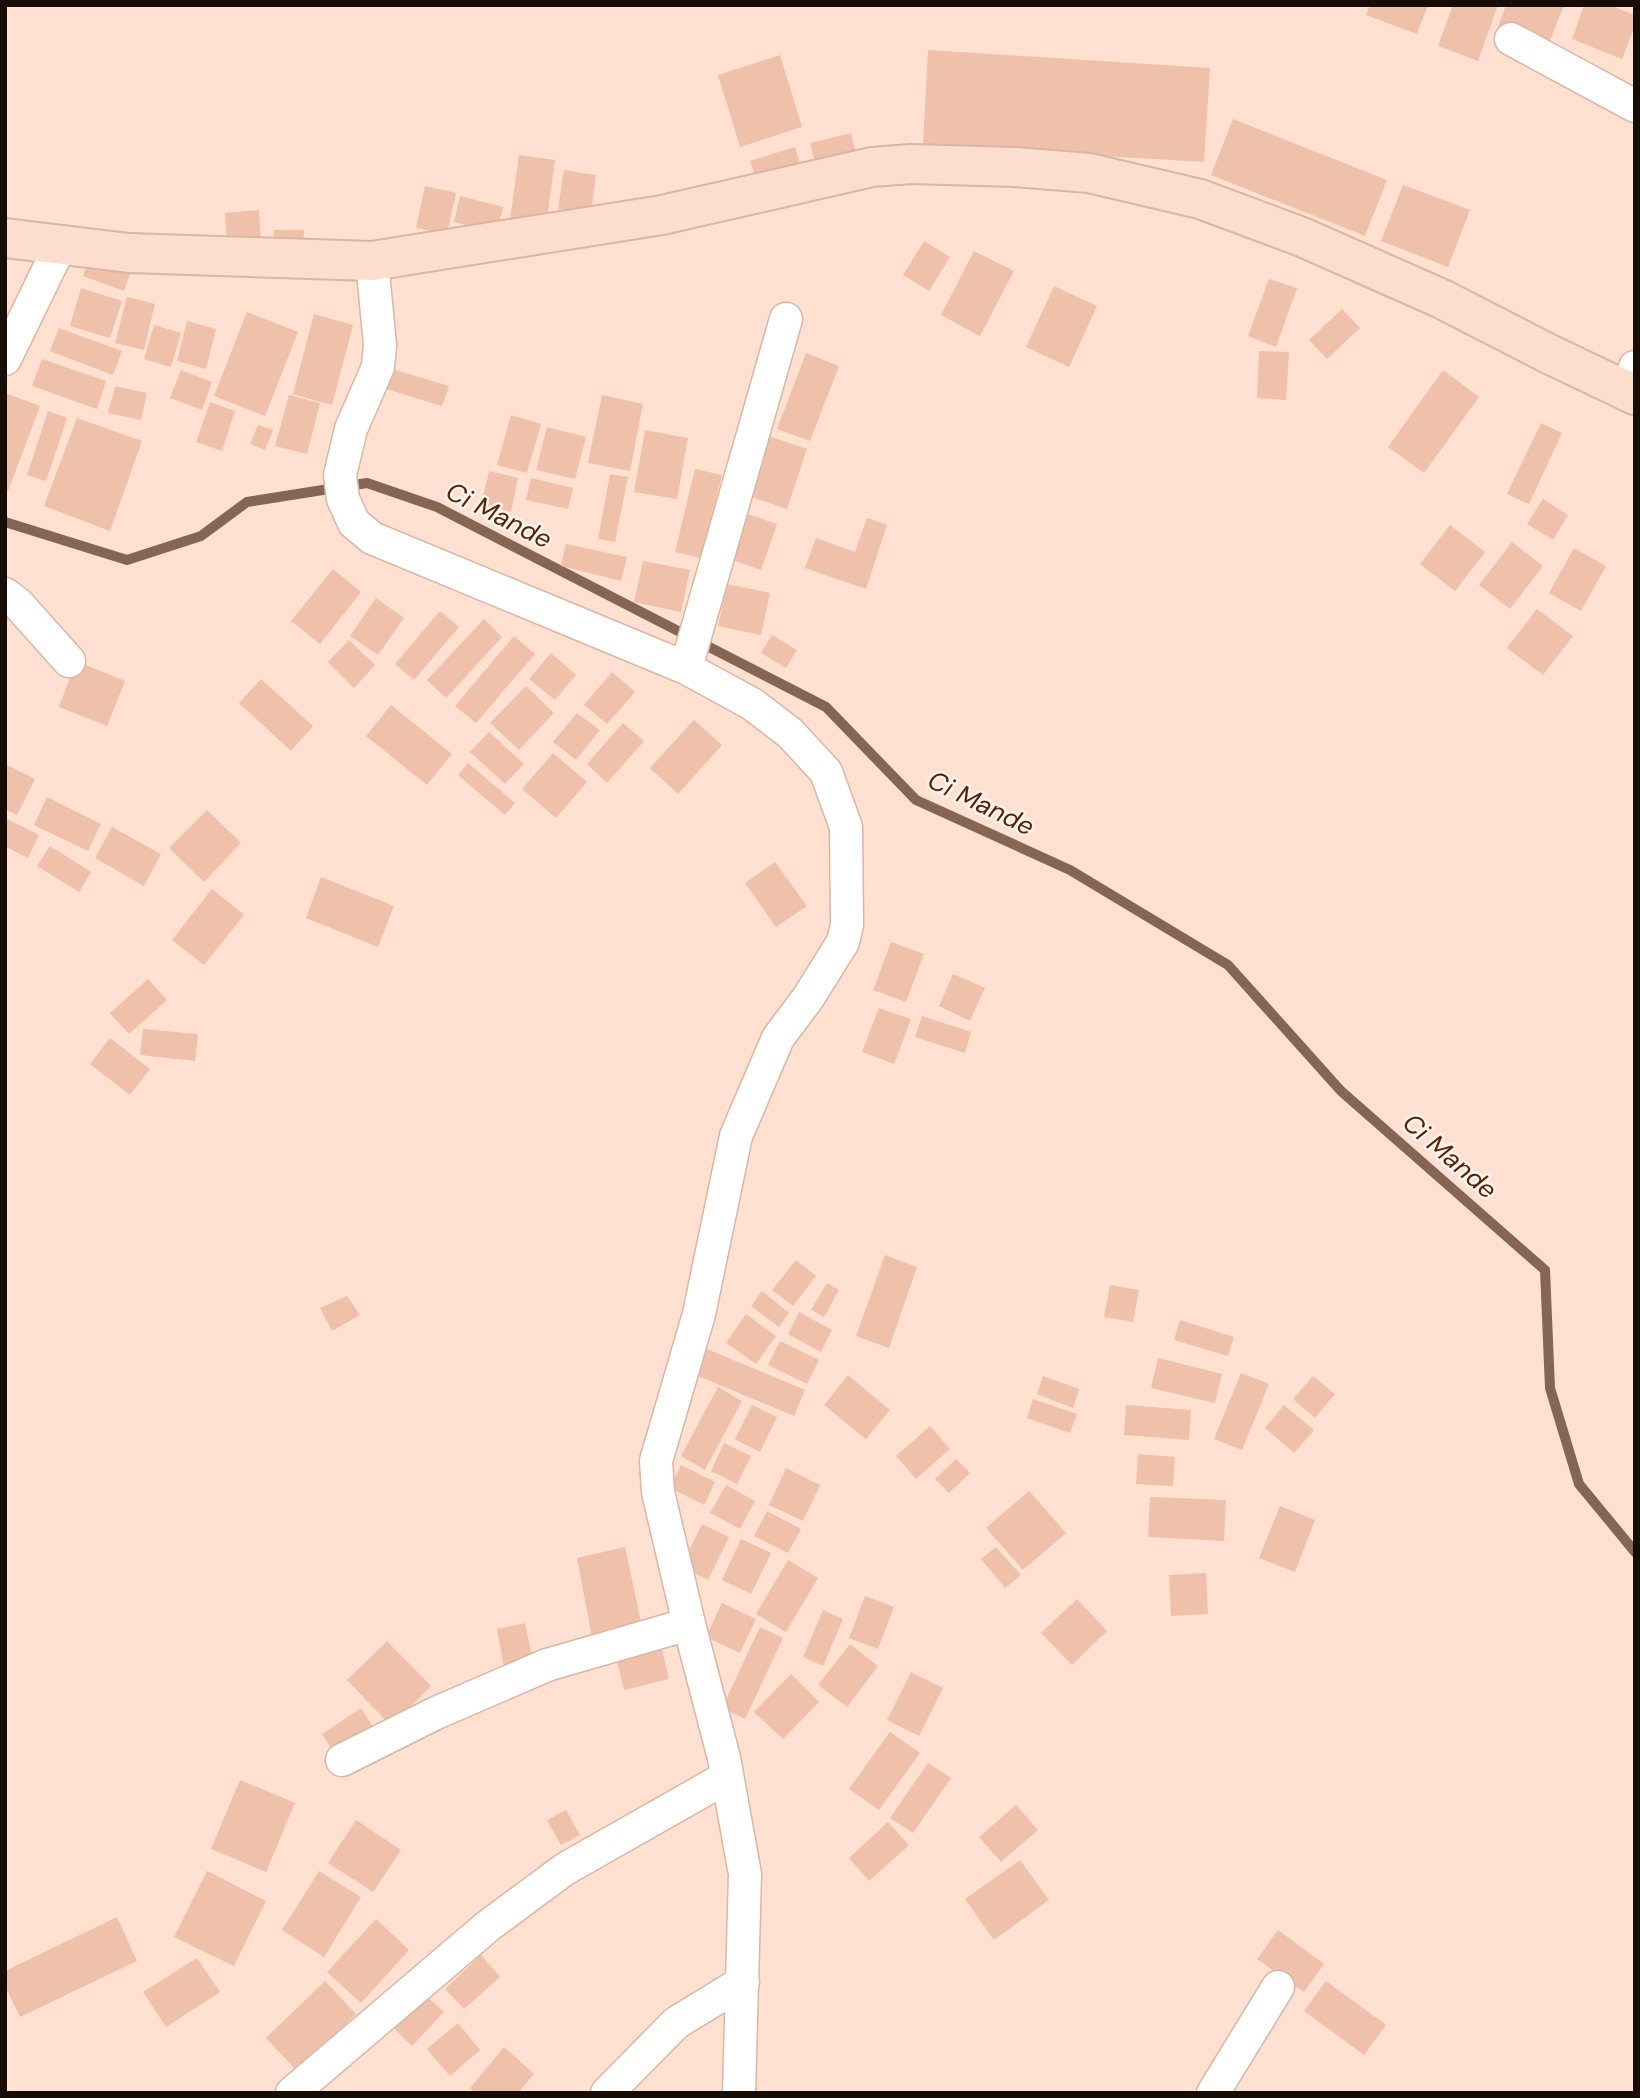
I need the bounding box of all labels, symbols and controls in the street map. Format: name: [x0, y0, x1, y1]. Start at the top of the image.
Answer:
water label: Ci Mande: [440, 474, 558, 556]
water label: Ci Mande: [922, 763, 1040, 843]
water label: Ci Mande: [1396, 1106, 1504, 1206]

